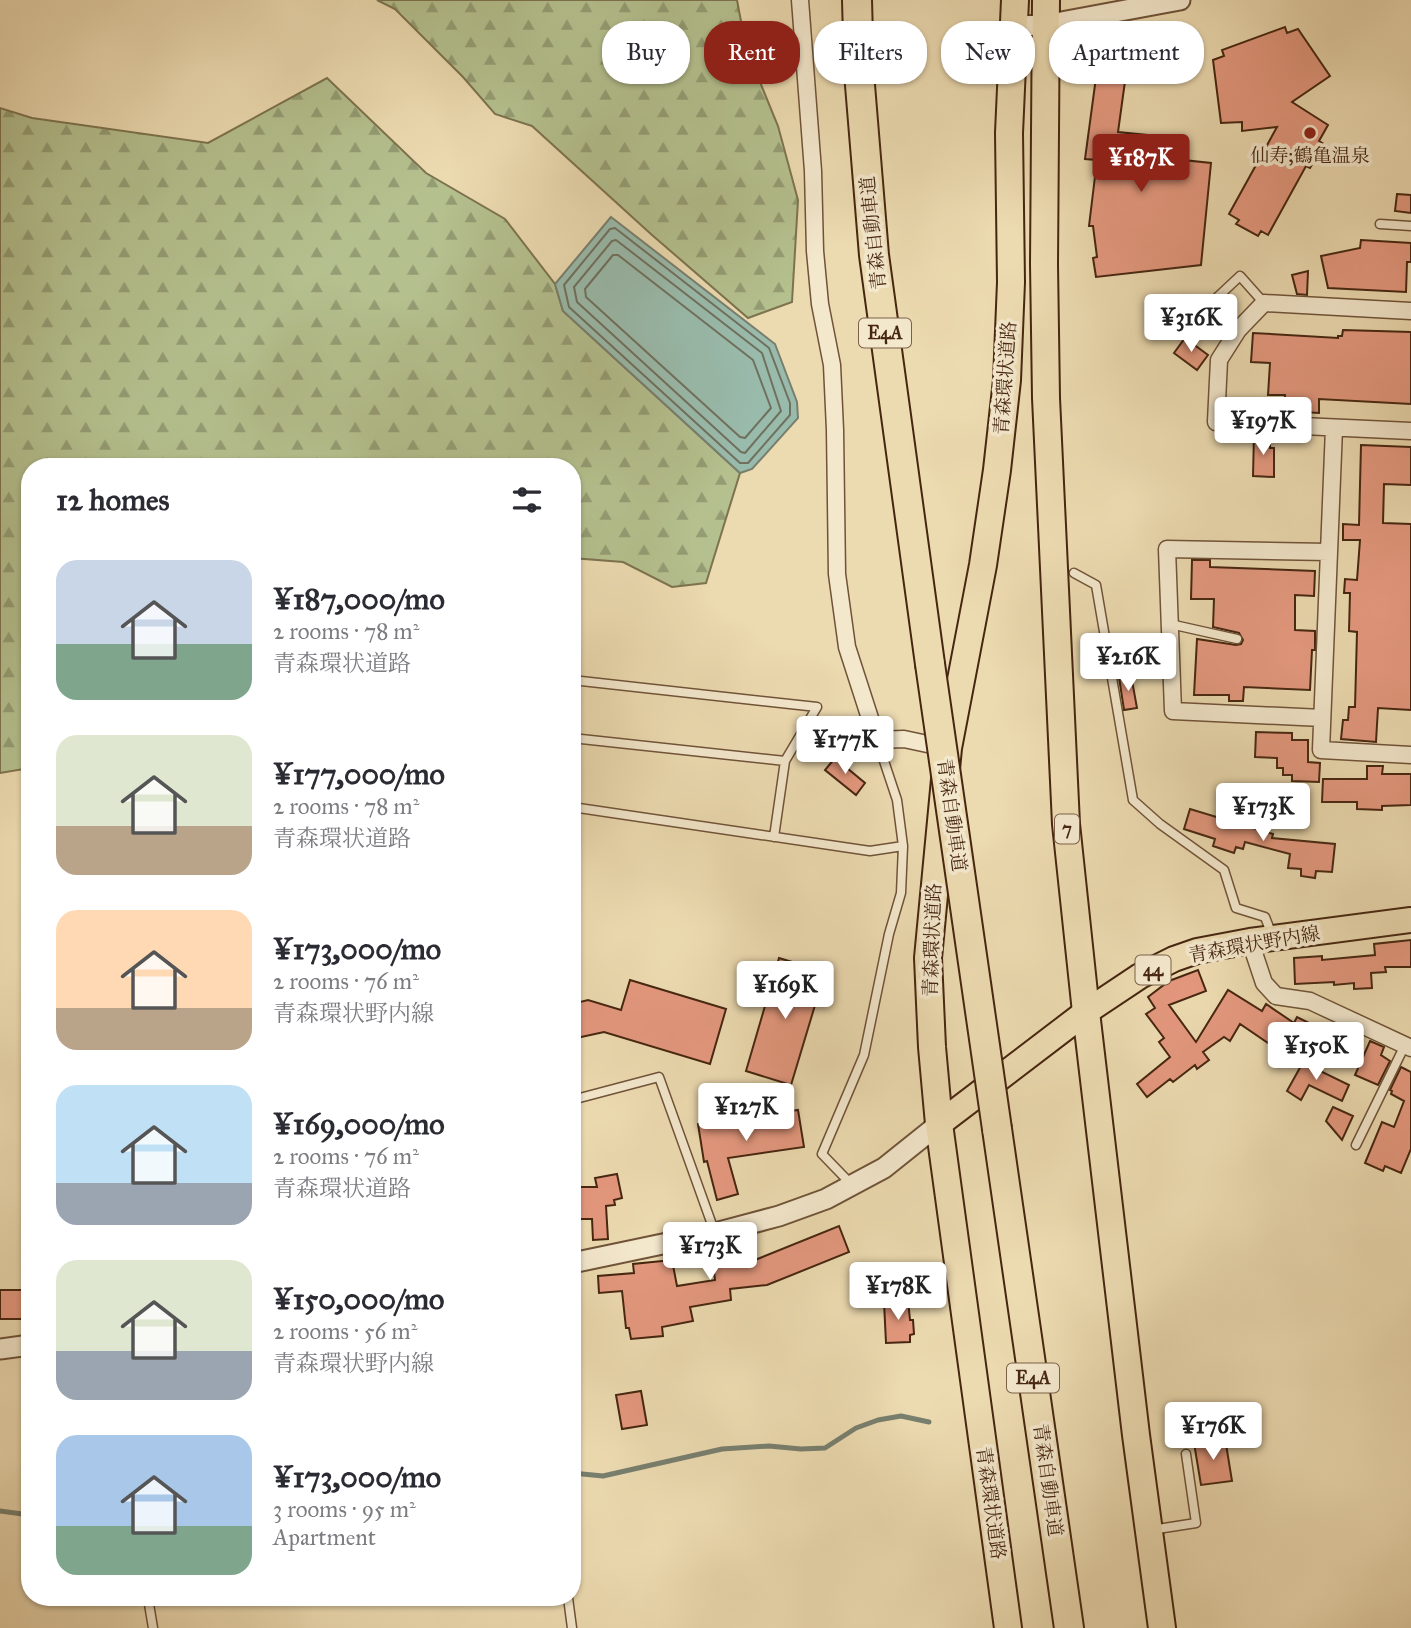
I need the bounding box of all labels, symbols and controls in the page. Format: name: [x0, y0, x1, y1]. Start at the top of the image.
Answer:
chip: Buy: [602, 21, 690, 84]
chip: Rent: [704, 21, 800, 84]
chip: Filters: [814, 21, 927, 84]
chip: New: [941, 21, 1035, 84]
chip: Apartment: [1049, 21, 1204, 84]
marker: 仙寿;鶴亀温泉: [1302, 125, 1318, 141]
pin: ¥187K: [1092, 134, 1190, 194]
text: ¥187K: [1108, 143, 1174, 171]
place label: 仙寿;鶴亀温泉: [1250, 144, 1370, 167]
street label: 青森自動車道: [856, 175, 890, 291]
pin: ¥316K: [1142, 294, 1240, 354]
text: ¥316K: [1160, 303, 1222, 331]
road number: E4A: [859, 318, 911, 348]
street label: 青森環状道路: [990, 320, 1020, 436]
pin: ¥197K: [1214, 398, 1312, 457]
text: ¥197K: [1231, 406, 1295, 434]
icon: filters: [508, 481, 546, 519]
text: 12 homes: [56, 482, 169, 518]
text: ¥187,000/mo: [273, 581, 445, 617]
icon: home: [112, 588, 196, 672]
text: 2 rooms · 78 m²: [273, 617, 419, 645]
pin: ¥216K: [1079, 634, 1177, 693]
text: ¥216K: [1096, 642, 1160, 670]
text: 青森環状道路: [273, 649, 411, 677]
pin: ¥177K: [796, 716, 894, 776]
text: ¥177K: [812, 725, 878, 753]
text: ¥177,000/mo: [273, 756, 445, 792]
street label: 青森自動車道: [933, 757, 971, 873]
icon: home: [112, 763, 196, 847]
pin: ¥173K: [1214, 784, 1312, 843]
text: 2 rooms · 78 m²: [273, 792, 419, 820]
text: ¥173K: [1232, 792, 1294, 820]
road number: 7: [1055, 814, 1079, 844]
text: 青森環状道路: [273, 824, 411, 852]
street label: 青森環状道路: [919, 883, 945, 997]
street label: 青森環状野内線: [1187, 921, 1321, 967]
text: ¥173,000/mo: [273, 931, 441, 967]
icon: home: [112, 938, 196, 1022]
road number: 44: [1136, 956, 1170, 985]
pin: ¥169K: [736, 962, 834, 1021]
text: 2 rooms · 76 m²: [273, 967, 419, 995]
text: ¥169K: [753, 970, 817, 998]
text: 青森環状野内線: [273, 999, 434, 1027]
pin: ¥150K: [1267, 1023, 1365, 1082]
text: ¥150K: [1284, 1031, 1348, 1059]
pin: ¥127K: [697, 1084, 795, 1143]
text: ¥127K: [714, 1092, 778, 1120]
text: ¥169,000/mo: [273, 1106, 445, 1142]
icon: home: [112, 1113, 196, 1197]
text: 2 rooms · 76 m²: [273, 1142, 419, 1170]
text: 青森環状道路: [273, 1174, 411, 1202]
pin: ¥173K: [661, 1222, 759, 1282]
text: ¥173K: [679, 1231, 741, 1259]
pin: ¥178K: [849, 1262, 947, 1322]
text: ¥178K: [865, 1271, 931, 1299]
text: ¥150,000/mo: [273, 1281, 444, 1317]
icon: home: [112, 1288, 196, 1372]
text: 2 rooms · 56 m²: [273, 1317, 417, 1345]
text: 青森環状野内線: [273, 1349, 434, 1377]
road number: E4A: [1007, 1364, 1059, 1392]
pin: ¥176K: [1164, 1402, 1262, 1462]
text: ¥176K: [1181, 1411, 1245, 1439]
street label: 青森自動車道: [1029, 1422, 1067, 1538]
street label: 青森環状道路: [972, 1445, 1010, 1561]
text: ¥173,000/mo: [273, 1459, 441, 1495]
icon: home: [112, 1463, 196, 1547]
text: 3 rooms · 95 m²: [273, 1495, 416, 1523]
text: Apartment: [273, 1523, 376, 1551]

